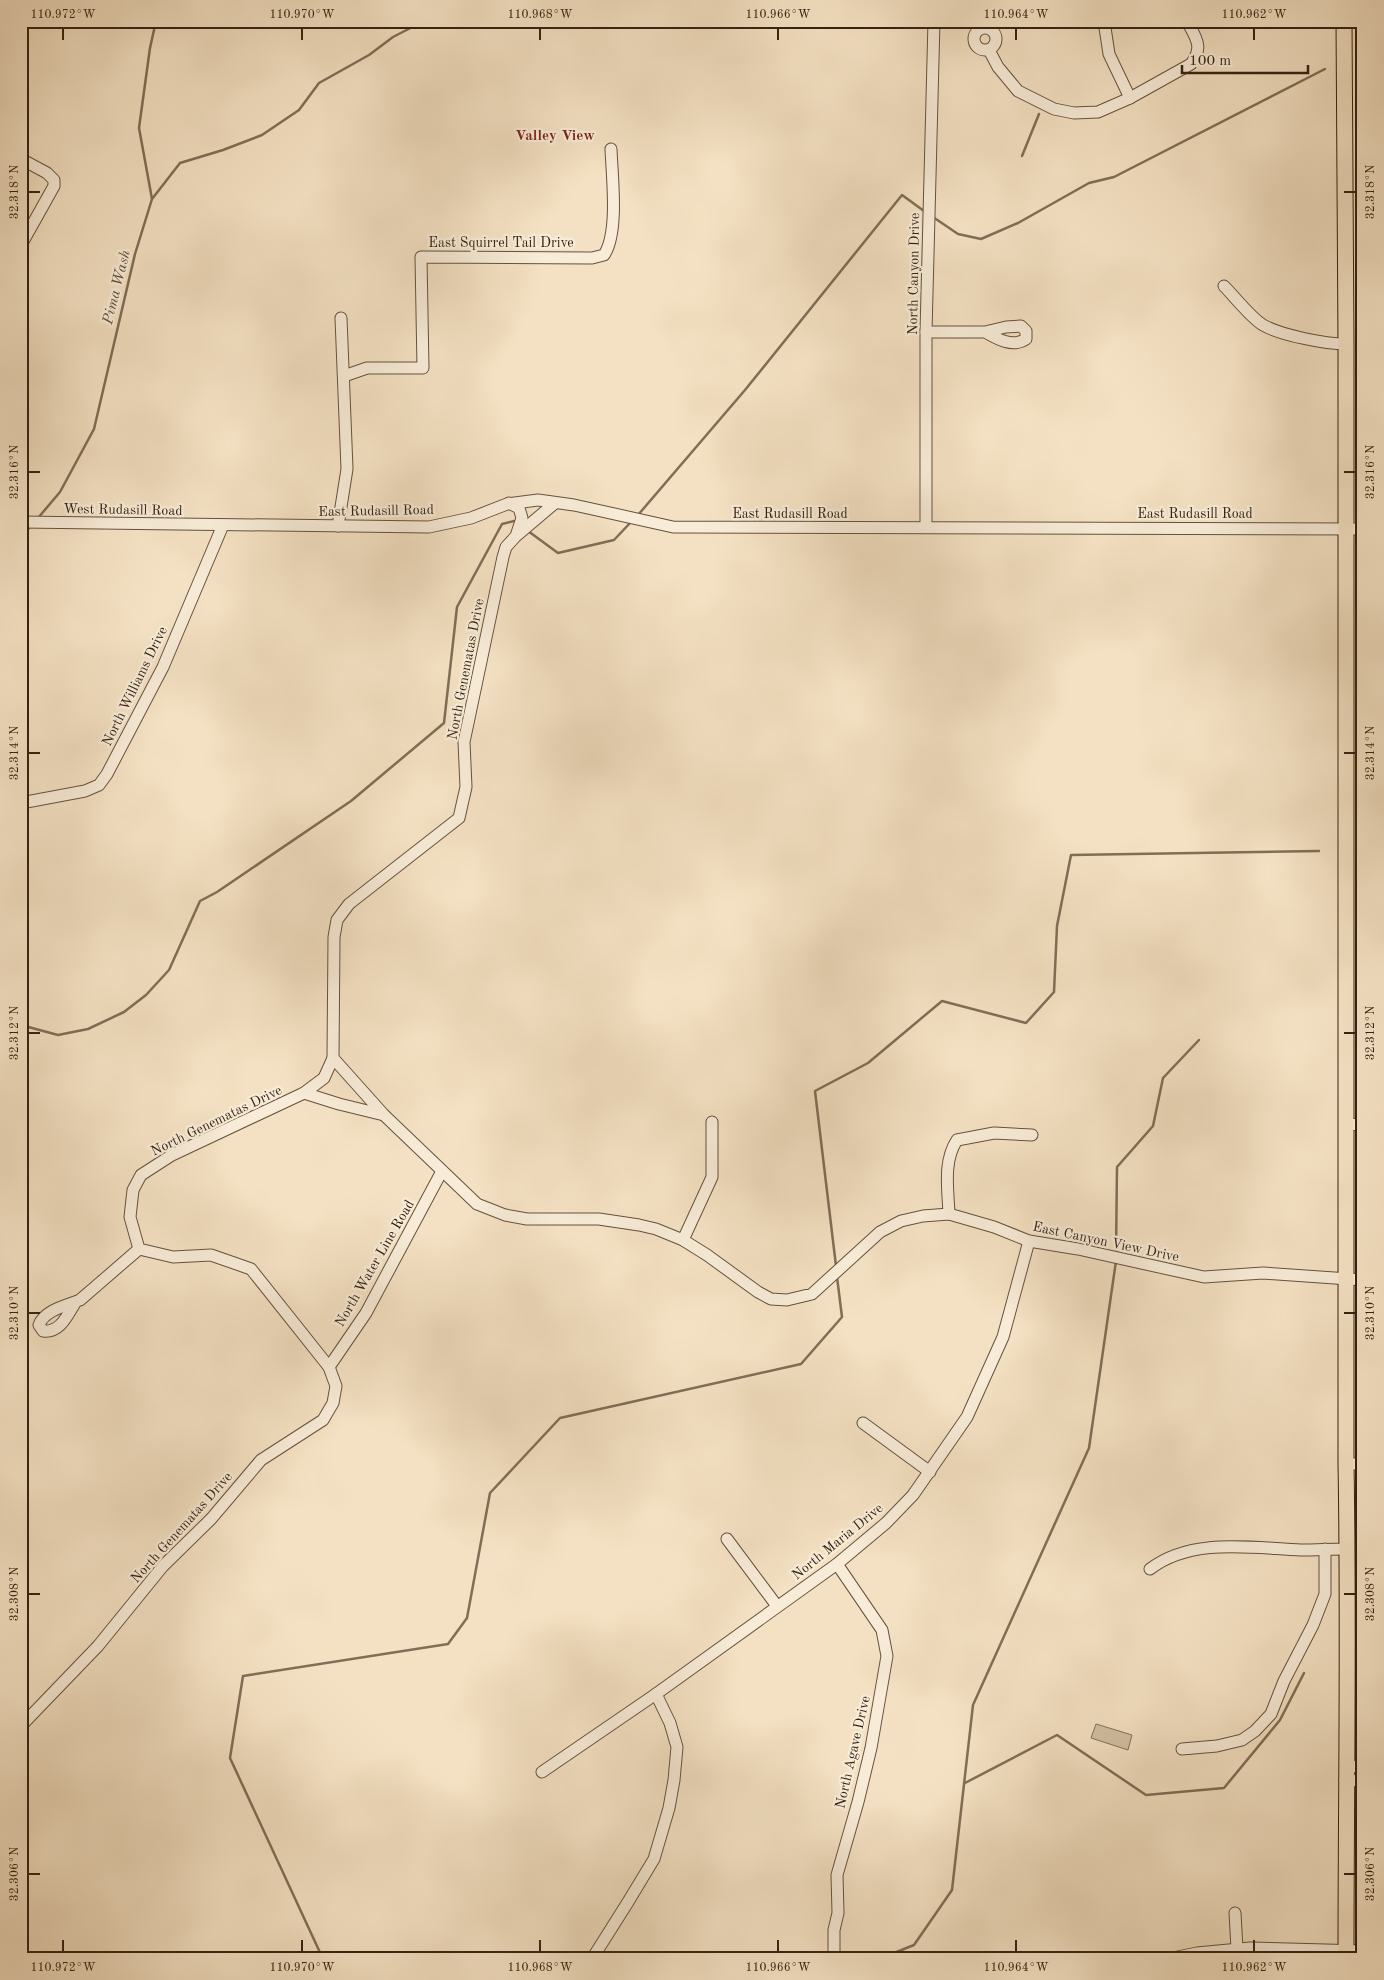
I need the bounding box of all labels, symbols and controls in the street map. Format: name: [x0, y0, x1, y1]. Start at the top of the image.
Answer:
text: 110.972°W: [31, 9, 96, 21]
text: 110.970°W: [270, 9, 335, 21]
text: 110.968°W: [508, 9, 573, 21]
text: 110.966°W: [746, 9, 811, 21]
text: 110.964°W: [984, 9, 1049, 21]
text: 110.962°W: [1222, 9, 1287, 21]
scale bar: [1182, 42, 1308, 74]
text: 100 m: [1189, 54, 1231, 69]
district label: Valley View: [515, 129, 595, 144]
text: 32.318°N: [9, 165, 21, 219]
text: 32.318°N: [1365, 165, 1377, 219]
street label: North Canyon Drive: [906, 213, 922, 335]
street label: East Squirrel Tail Drive: [428, 236, 574, 250]
water label: Pima Wash: [101, 248, 134, 327]
text: 32.316°N: [9, 445, 21, 499]
text: 32.316°N: [1365, 445, 1377, 499]
street label: West Rudasill Road: [63, 502, 183, 518]
street label: East Rudasill Road: [318, 503, 434, 519]
street label: East Rudasill Road: [732, 507, 848, 521]
street label: East Rudasill Road: [1137, 507, 1253, 521]
street label: North Genematas Drive: [445, 597, 487, 741]
street label: North Williams Drive: [100, 624, 170, 748]
text: 32.314°N: [9, 726, 21, 780]
text: 32.314°N: [1365, 726, 1377, 780]
text: 32.312°N: [9, 1006, 21, 1060]
text: 32.312°N: [1365, 1006, 1377, 1060]
street label: North Genematas Drive: [149, 1083, 284, 1159]
street label: North Water Line Road: [333, 1198, 417, 1329]
street label: East Canyon View Drive: [1031, 1220, 1180, 1264]
text: 32.310°N: [9, 1286, 21, 1340]
text: 32.310°N: [1365, 1286, 1377, 1340]
street label: North Genematas Drive: [128, 1470, 235, 1586]
street label: North Maria Drive: [789, 1501, 886, 1583]
text: 32.308°N: [9, 1567, 21, 1621]
text: 32.308°N: [1365, 1567, 1377, 1621]
street label: North Agave Drive: [833, 1694, 873, 1810]
text: 32.306°N: [9, 1847, 21, 1901]
text: 32.306°N: [1365, 1847, 1377, 1901]
text: 110.972°W: [31, 1962, 96, 1974]
text: 110.970°W: [270, 1962, 335, 1974]
text: 110.968°W: [508, 1962, 573, 1974]
text: 110.966°W: [746, 1962, 811, 1974]
text: 110.964°W: [984, 1962, 1049, 1974]
text: 110.962°W: [1222, 1962, 1287, 1974]

